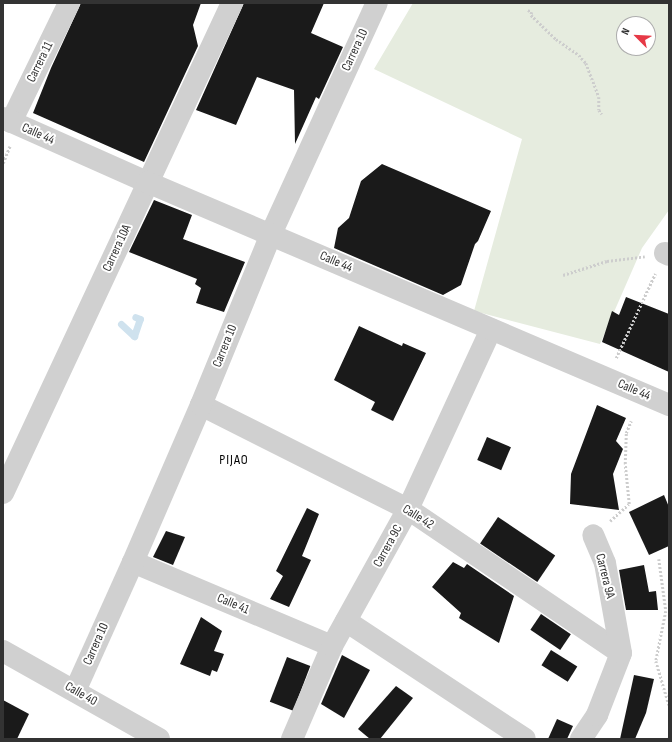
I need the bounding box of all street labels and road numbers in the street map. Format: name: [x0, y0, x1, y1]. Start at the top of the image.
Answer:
street label: Carrera 10: [339, 27, 371, 73]
street label: Carrera 11: [24, 39, 56, 85]
street label: Calle 44: [19, 120, 57, 148]
street label: Carrera 10A: [99, 222, 135, 274]
street label: Calle 44: [317, 248, 355, 276]
street label: Carrera 10: [209, 322, 241, 370]
street label: Calle 44: [615, 376, 653, 404]
street label: Calle 42: [399, 501, 437, 533]
street label: Carrera 9C: [370, 522, 406, 570]
street label: Carrera 9A: [592, 552, 618, 600]
street label: Calle 41: [215, 590, 251, 618]
street label: Carrera 10: [80, 620, 112, 668]
street label: Calle 40: [62, 679, 100, 709]

